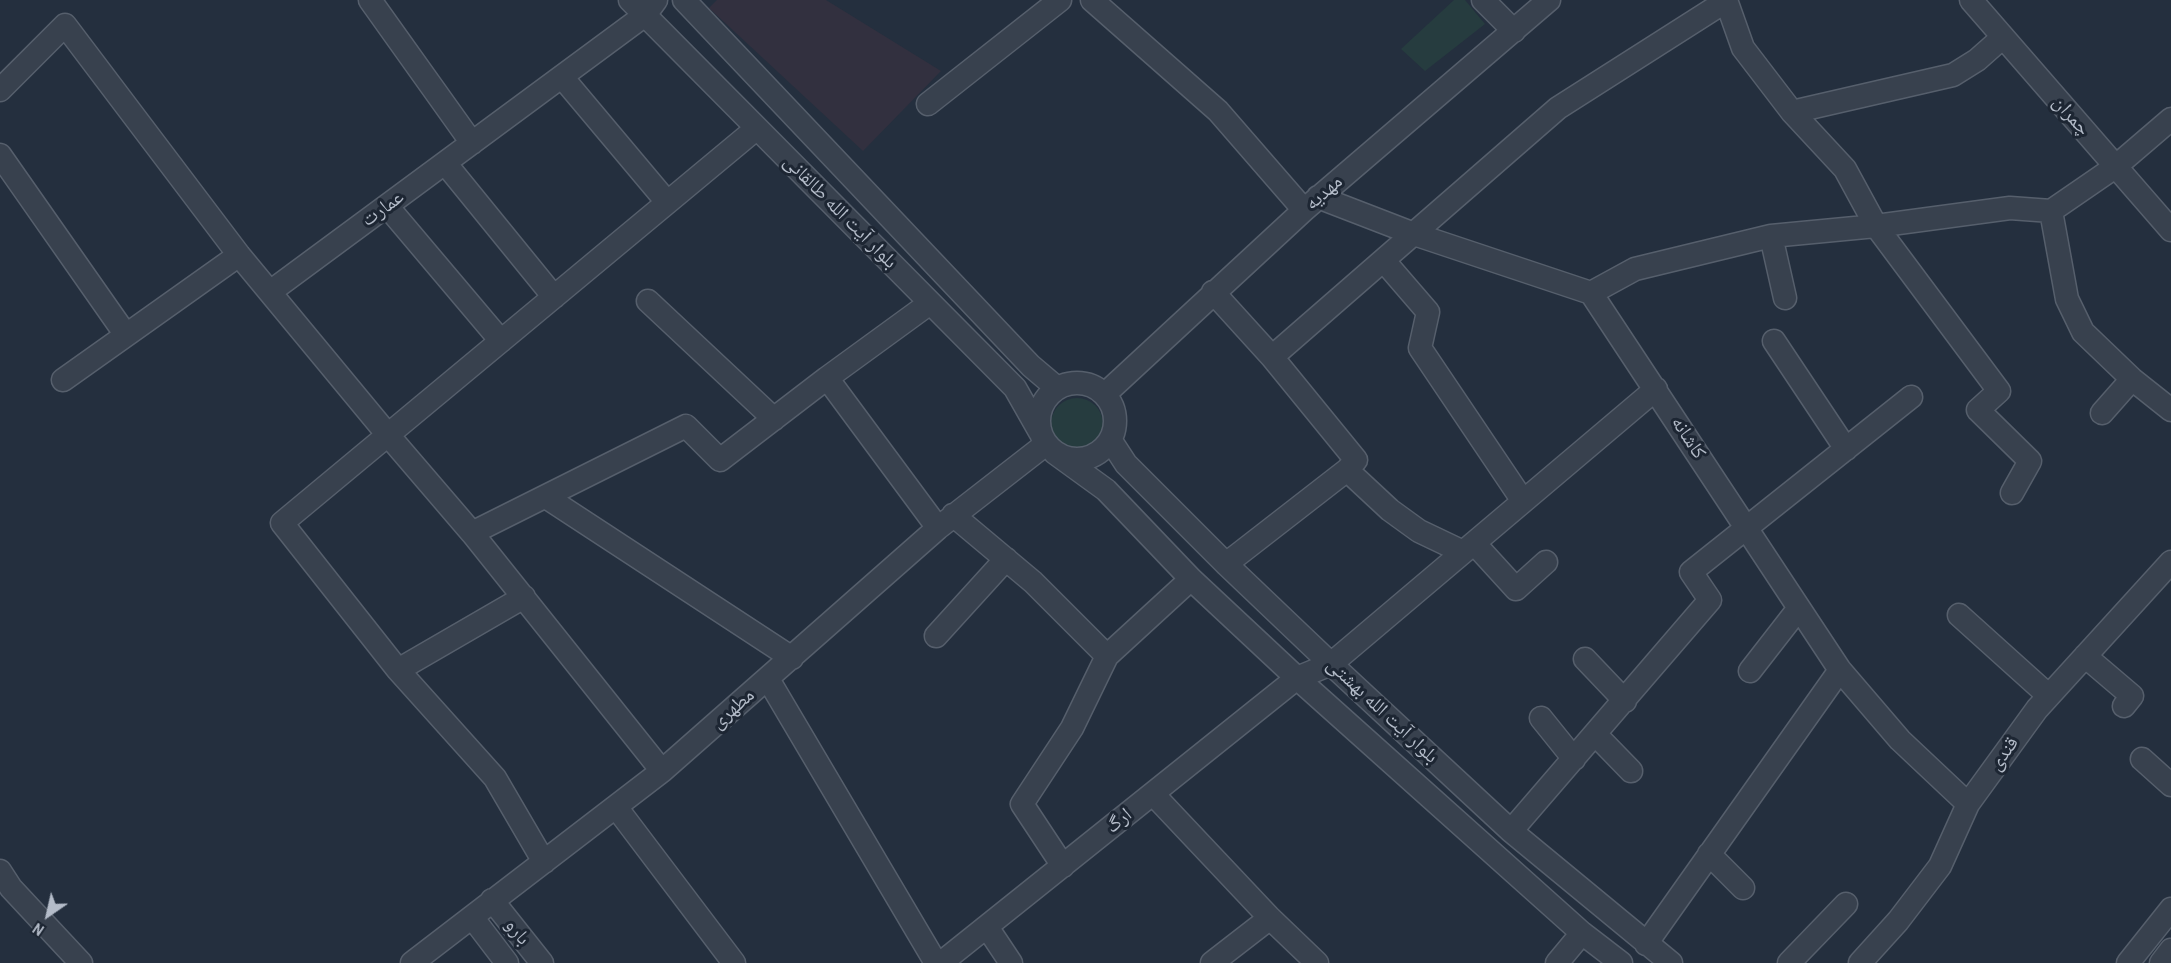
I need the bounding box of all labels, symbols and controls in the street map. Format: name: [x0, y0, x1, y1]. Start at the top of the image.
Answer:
street label: چمران: [2047, 91, 2095, 141]
street label: بلوار آیت الله طالقانی: [778, 150, 902, 274]
street label: مهدیه: [1300, 170, 1348, 216]
street label: عمارت: [357, 186, 409, 232]
street label: کاشانه: [1665, 412, 1711, 464]
street label: بلوار آیت الله بهشتی: [1321, 653, 1443, 769]
street label: مطهری: [706, 684, 760, 734]
street label: قندی: [1984, 732, 2024, 776]
street label: ارگ: [1101, 803, 1137, 839]
north arrow: [18, 885, 78, 945]
street label: بارو: [499, 914, 535, 950]
text: N: [28, 918, 48, 942]

